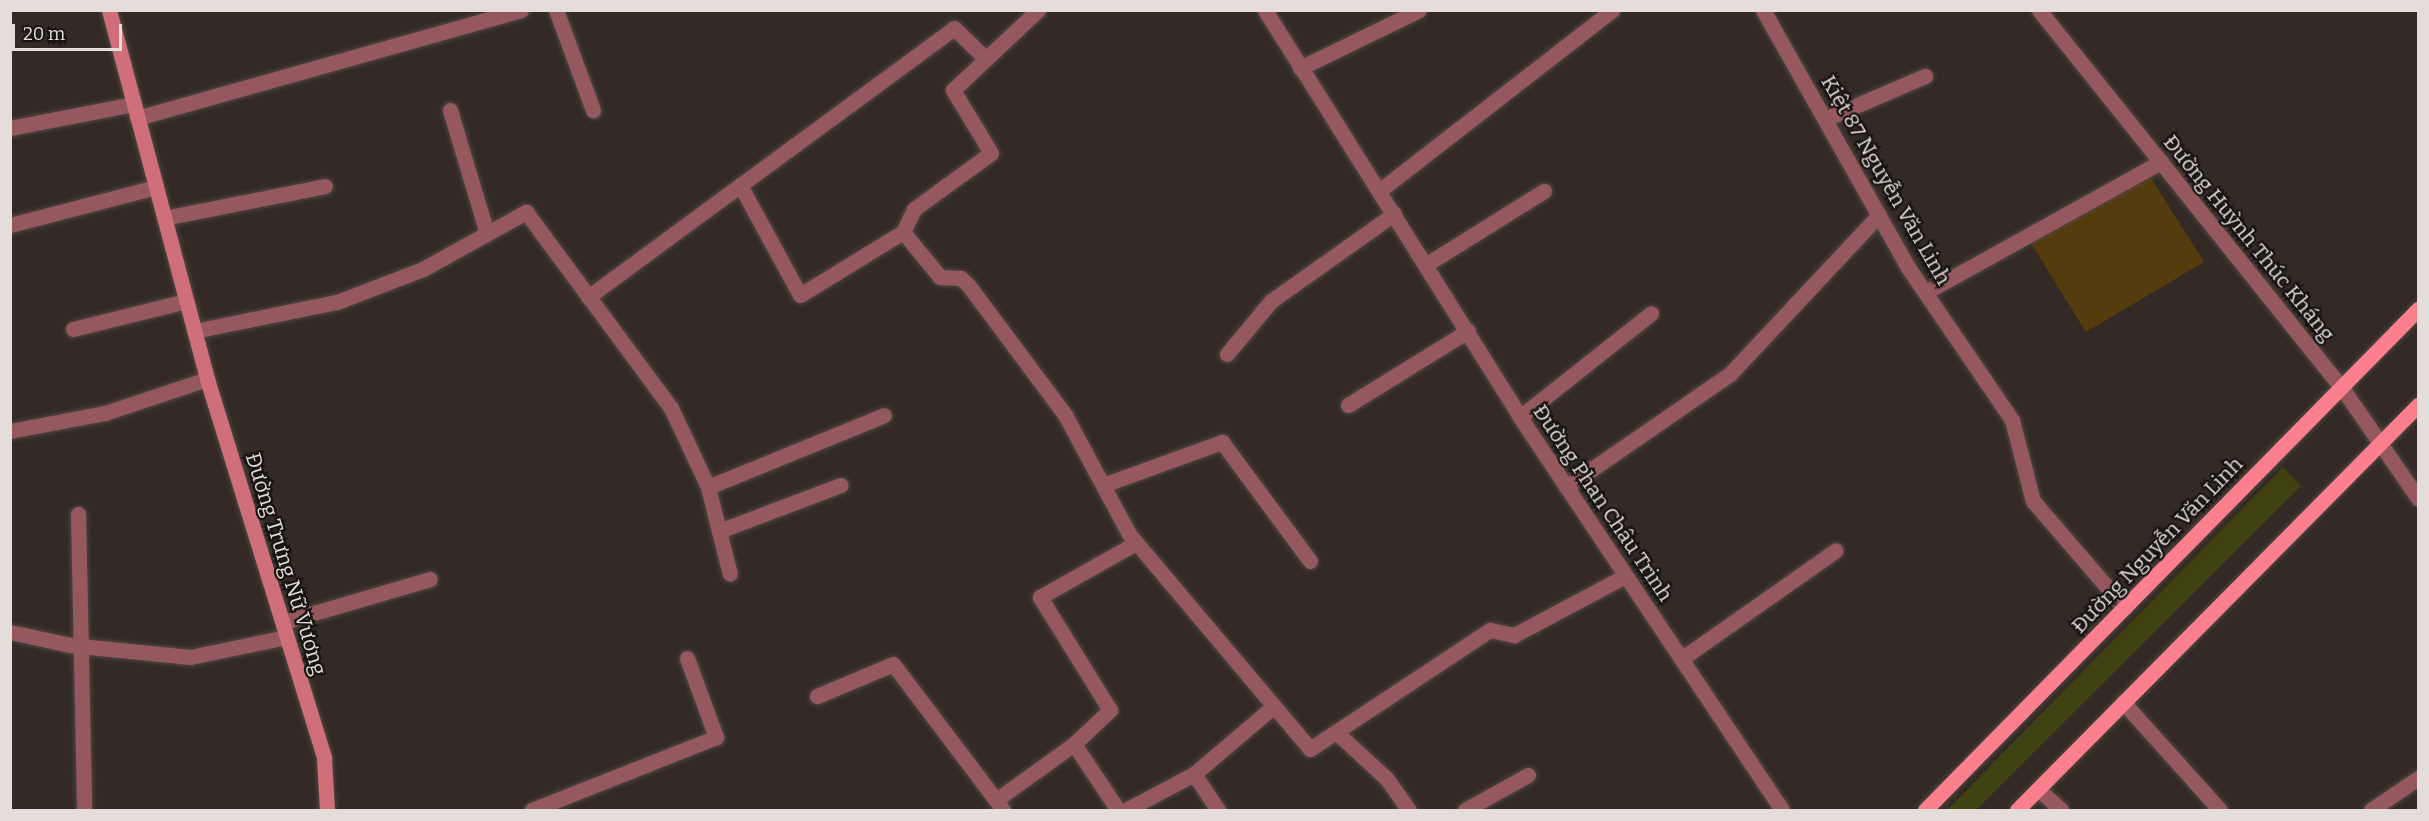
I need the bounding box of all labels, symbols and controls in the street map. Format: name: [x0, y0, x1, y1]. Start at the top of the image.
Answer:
scale bar: [15, 12, 124, 50]
text: 20 m: [23, 23, 65, 45]
street label: Kiệt 87 Nguyễn Văn Linh: [1816, 71, 1956, 289]
street label: Đường Huỳnh Thúc Kháng: [2158, 130, 2340, 346]
street label: Đường Phan Châu Trinh: [1528, 400, 1678, 606]
street label: Đường Trưng Nữ Vương: [240, 450, 332, 678]
street label: Đường Nguyễn Văn Linh: [2066, 452, 2248, 638]

